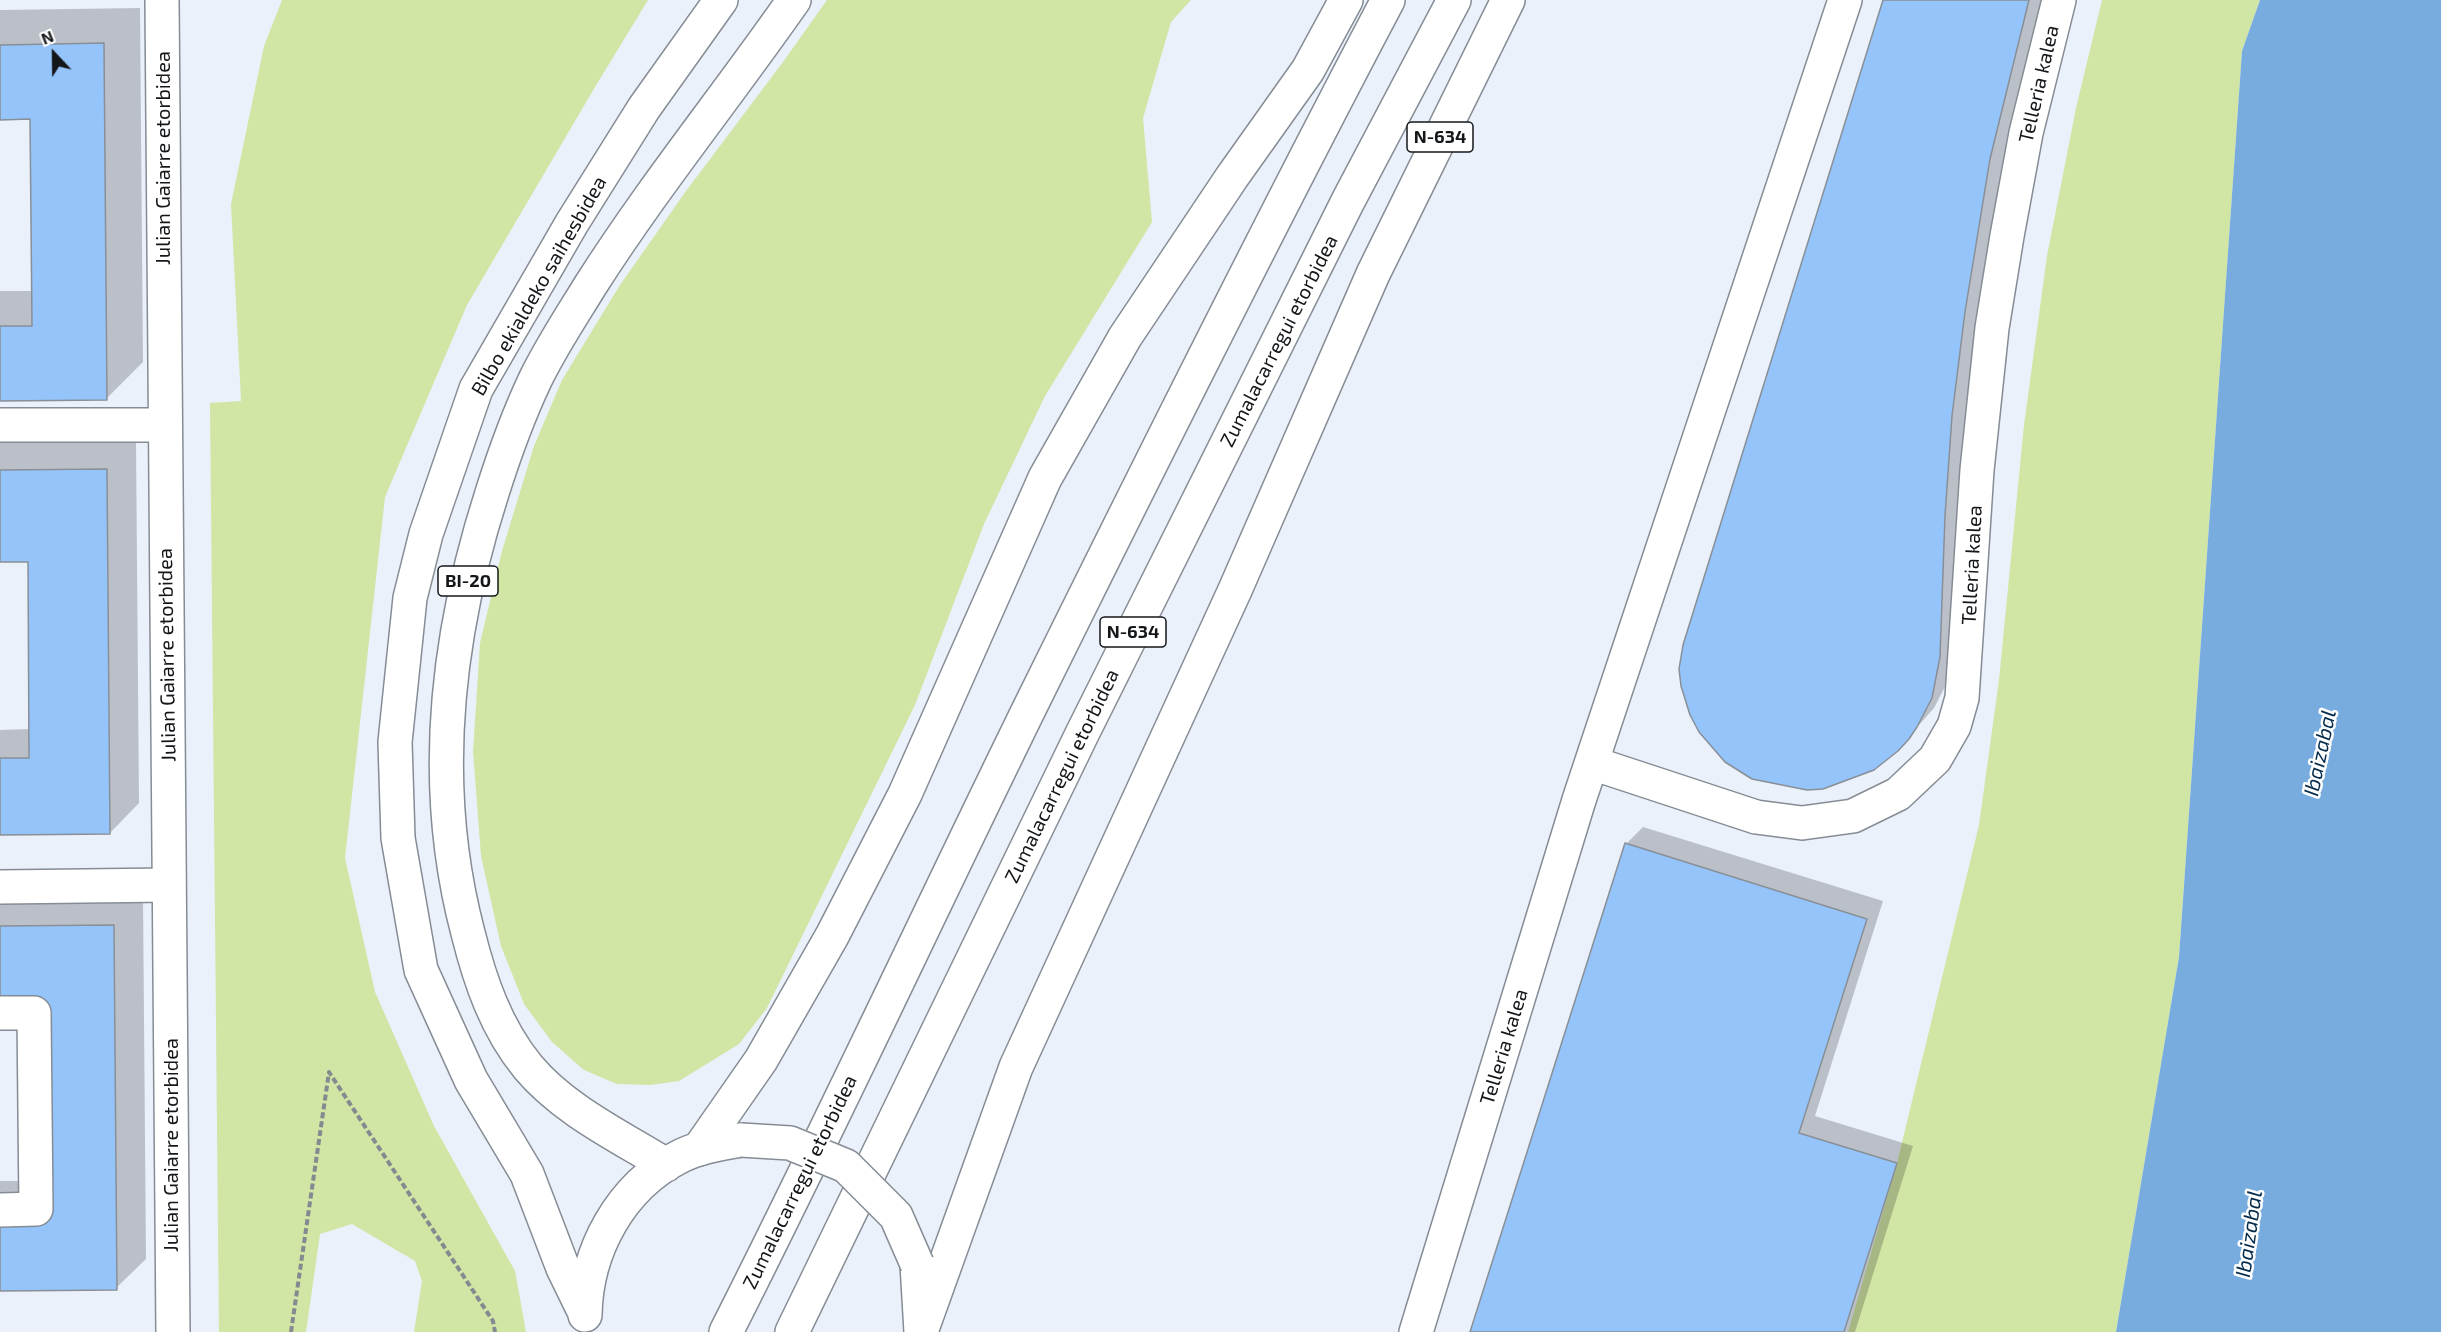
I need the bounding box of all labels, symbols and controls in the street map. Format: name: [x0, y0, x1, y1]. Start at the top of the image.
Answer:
street label: Telleria kalea: [2014, 23, 2064, 145]
north arrow: [24, 24, 84, 84]
text: N: [38, 26, 56, 48]
street label: Julian Gaiarre etorbidea: [151, 51, 175, 265]
road number: N-634: [1407, 122, 1473, 152]
street label: Bilbo ekialdeko saihesbidea: [466, 172, 612, 400]
street label: Zumalacarregui etorbidea: [1215, 231, 1343, 451]
street label: Telleria kalea: [1957, 504, 1987, 626]
street label: Julian Gaiarre etorbidea: [153, 548, 181, 762]
road number: BI-20: [438, 566, 498, 596]
road number: N-634: [1100, 617, 1166, 647]
street label: Zumalacarregui etorbidea: [1000, 665, 1124, 887]
water label: Ibaizabal: [2299, 708, 2341, 798]
street label: Telleria kalea: [1475, 986, 1533, 1108]
street label: Julian Gaiarre etorbidea: [159, 1038, 183, 1252]
street label: Zumalacarregui etorbidea: [738, 1071, 862, 1293]
water label: Ibaizabal: [2230, 1189, 2268, 1279]

